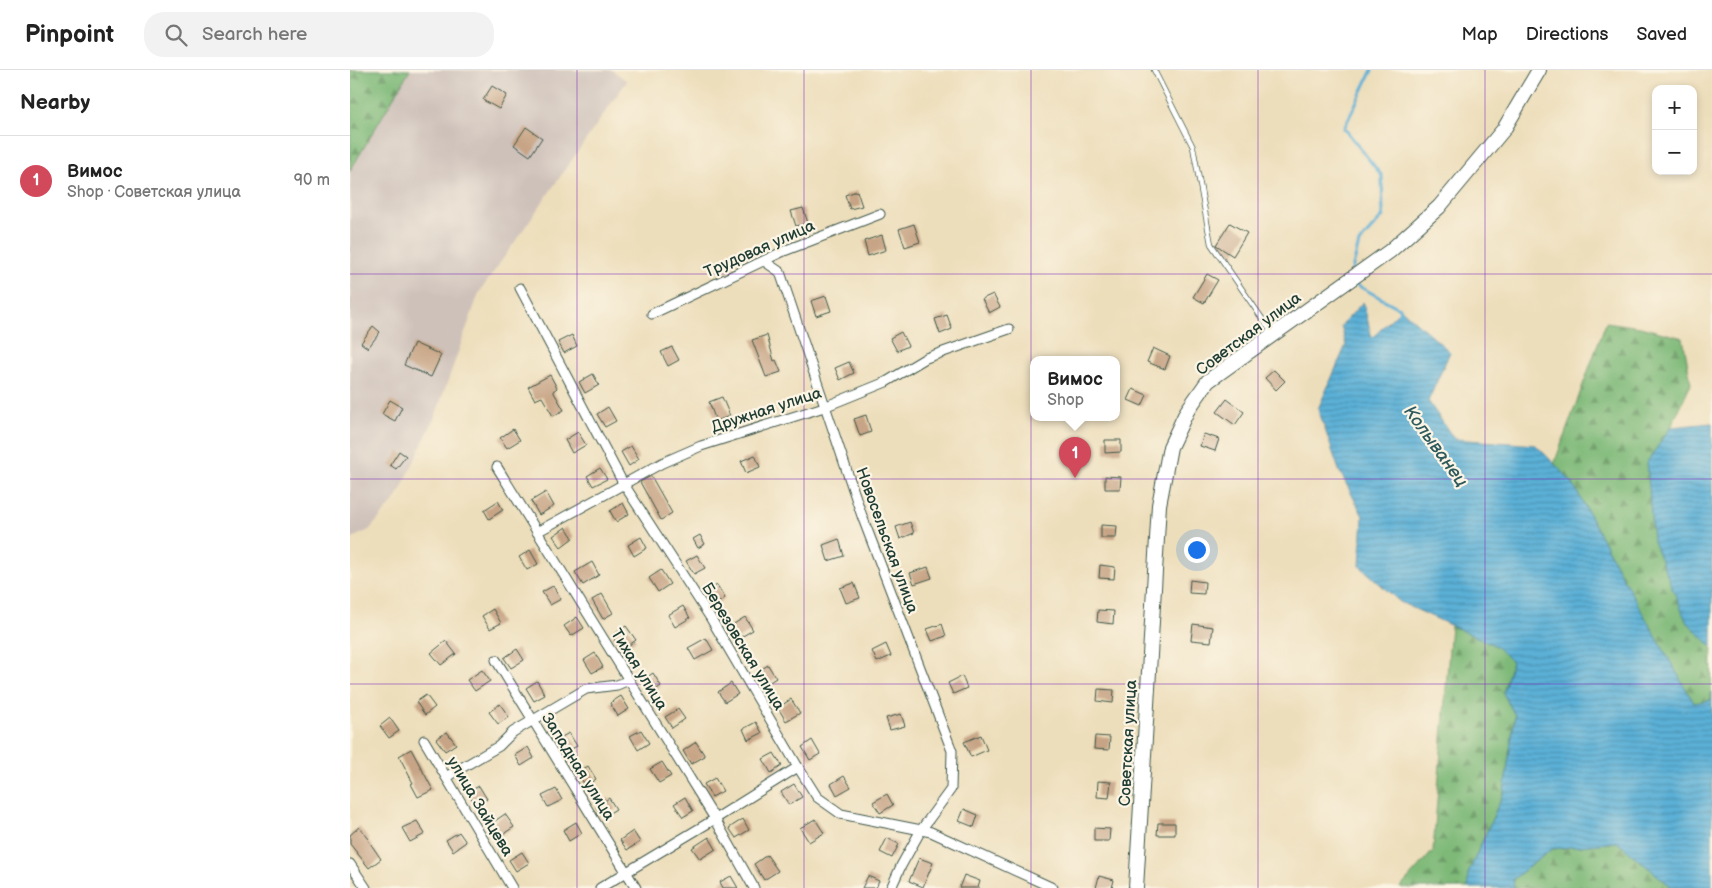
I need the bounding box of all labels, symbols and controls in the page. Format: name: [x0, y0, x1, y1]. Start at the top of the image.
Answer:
search box: [144, 12, 494, 57]
text: Pinpoint: [25, 20, 114, 49]
icon: search: [162, 21, 190, 49]
text: Search here: [202, 23, 307, 46]
text: Map: [1462, 24, 1498, 45]
text: Directions: [1526, 24, 1608, 45]
text: Saved: [1636, 24, 1687, 45]
map controls: [1652, 85, 1697, 175]
button: +: [1652, 85, 1697, 130]
text: Nearby: [20, 90, 90, 115]
button: −: [1652, 130, 1697, 175]
text: Вимос: [67, 160, 123, 183]
text: 1: [33, 171, 39, 190]
text: 90 m: [294, 171, 330, 190]
text: Shop · Советская улица: [67, 183, 241, 202]
street label: Трудовая улица: [701, 216, 818, 282]
street label: Советская улица: [1193, 288, 1306, 380]
popup: [1030, 356, 1120, 421]
text: Вимос: [1047, 368, 1103, 391]
street label: Дружная улица: [709, 383, 825, 437]
text: Shop: [1047, 391, 1084, 410]
water label: Колыванец: [1399, 402, 1472, 491]
pin: 1: [1059, 437, 1091, 478]
street label: Новосельская улица: [851, 465, 922, 617]
your location: [1184, 537, 1210, 563]
street label: Березовская улица: [697, 580, 789, 714]
street label: Тихая улица: [606, 626, 672, 714]
street label: Советская улица: [1116, 679, 1141, 807]
street label: Западная улица: [537, 709, 619, 825]
street label: улица Зайцева: [443, 754, 517, 860]

